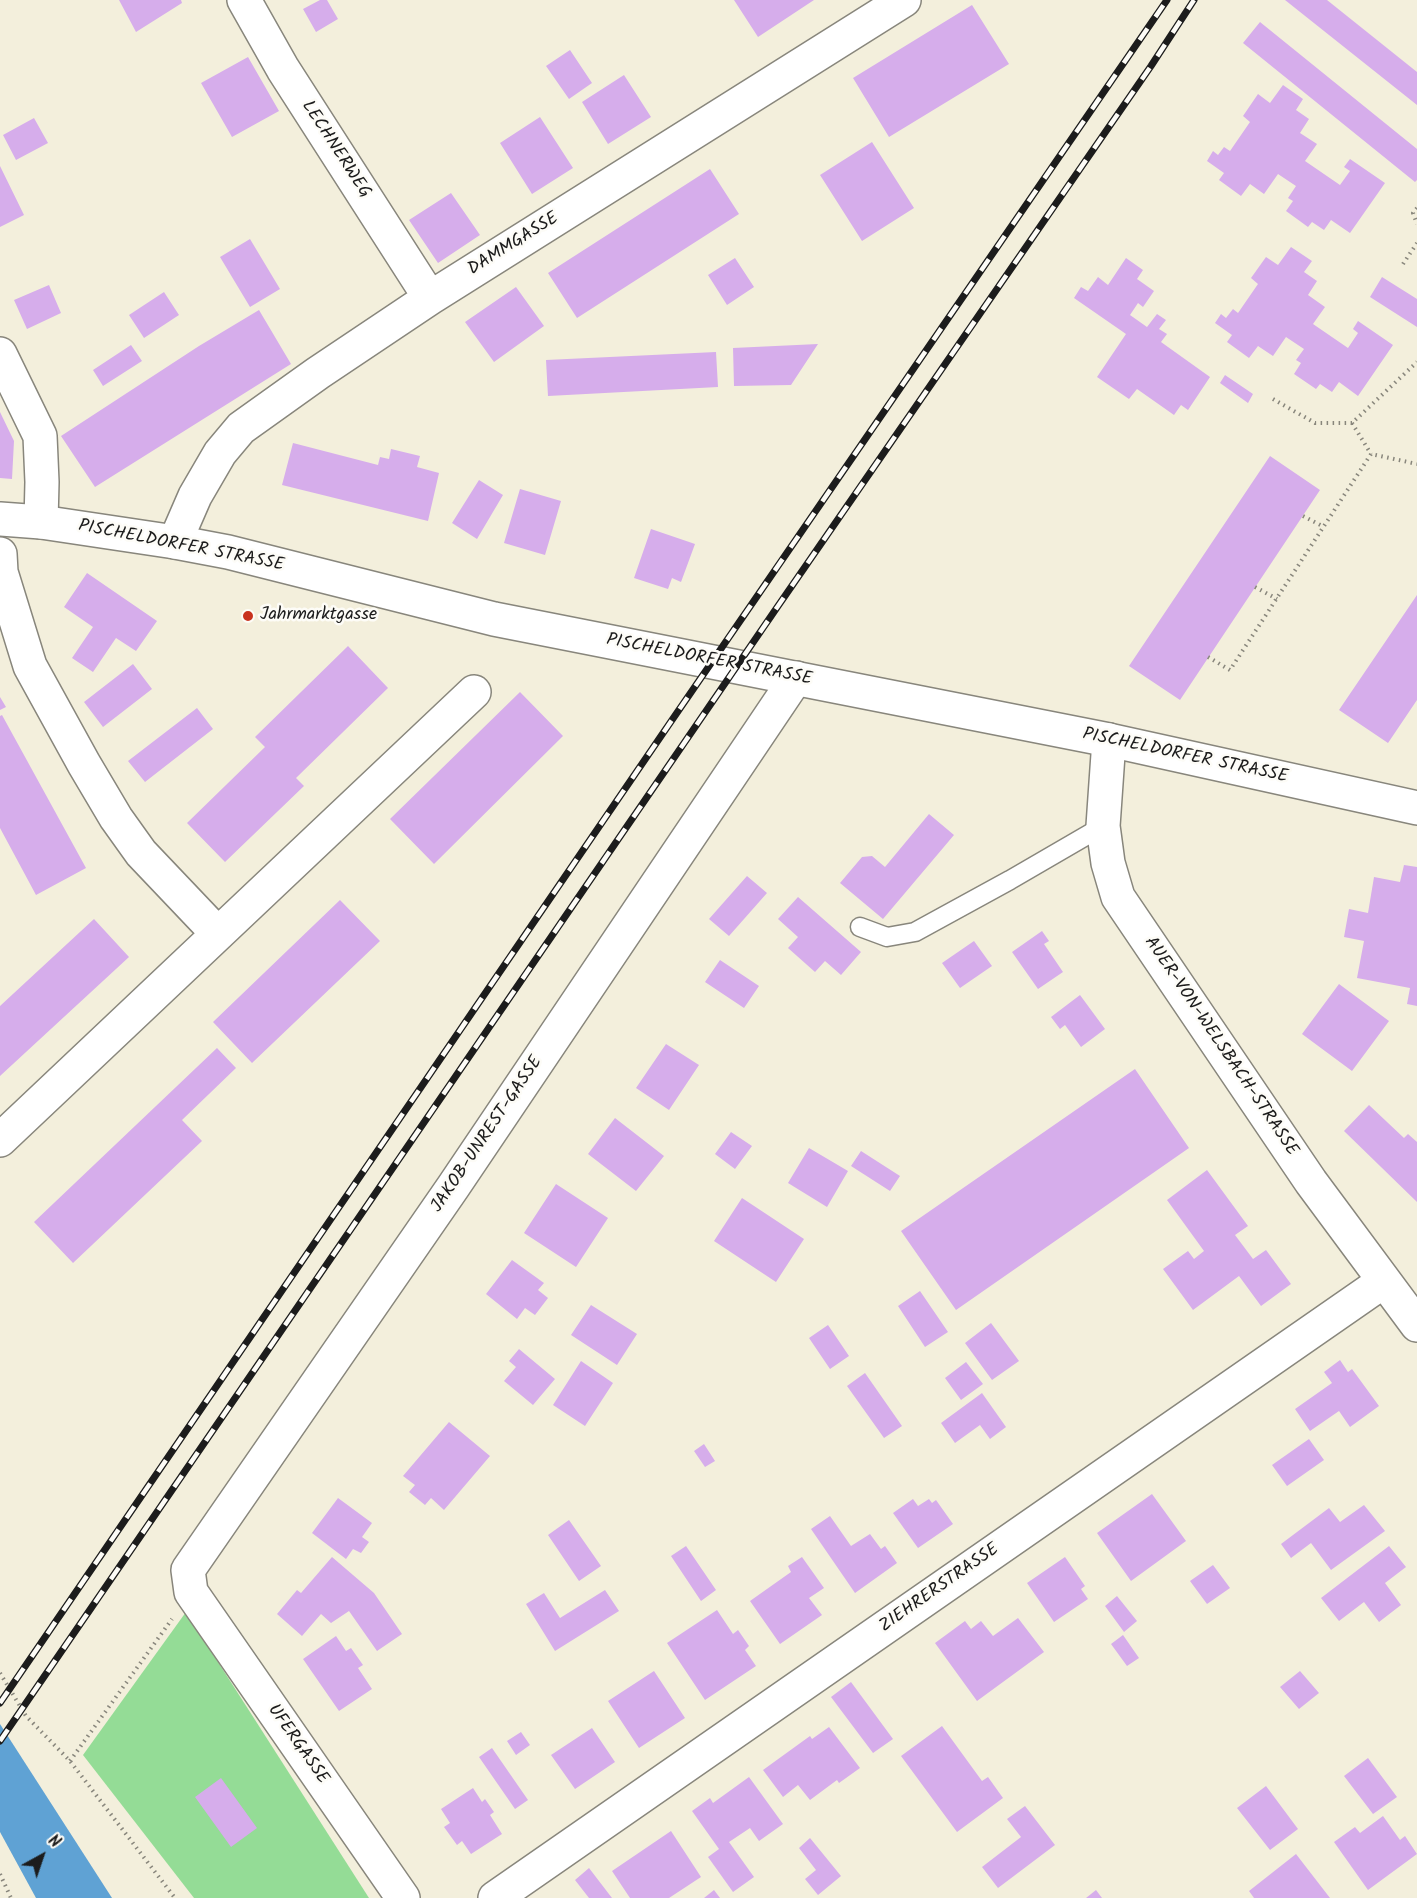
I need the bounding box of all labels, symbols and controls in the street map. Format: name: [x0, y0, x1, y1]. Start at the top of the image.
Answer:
street label: LECHNERWEG: [295, 97, 375, 203]
street label: DAMMGASSE: [465, 209, 563, 281]
street label: PISCHELDORFER STRASSE: [76, 516, 286, 578]
place label: Jahrmarktgasse: [260, 605, 377, 627]
marker: Jahrmarktgasse: [241, 609, 255, 623]
street label: PISCHELDORFER STRASSE: [604, 630, 814, 692]
street label: PISCHELDORFER STRASSE: [1080, 725, 1290, 789]
street label: AUER-VON-WELSBACH-STRASSE: [1138, 933, 1302, 1161]
street label: JAKOB-UNREST-GASSE: [428, 1053, 548, 1217]
street label: ZIEHRERSTRASSE: [876, 1540, 1004, 1638]
street label: UFERGASSE: [262, 1701, 332, 1789]
north arrow: [12, 1826, 72, 1886]
text: N: [42, 1829, 66, 1855]

